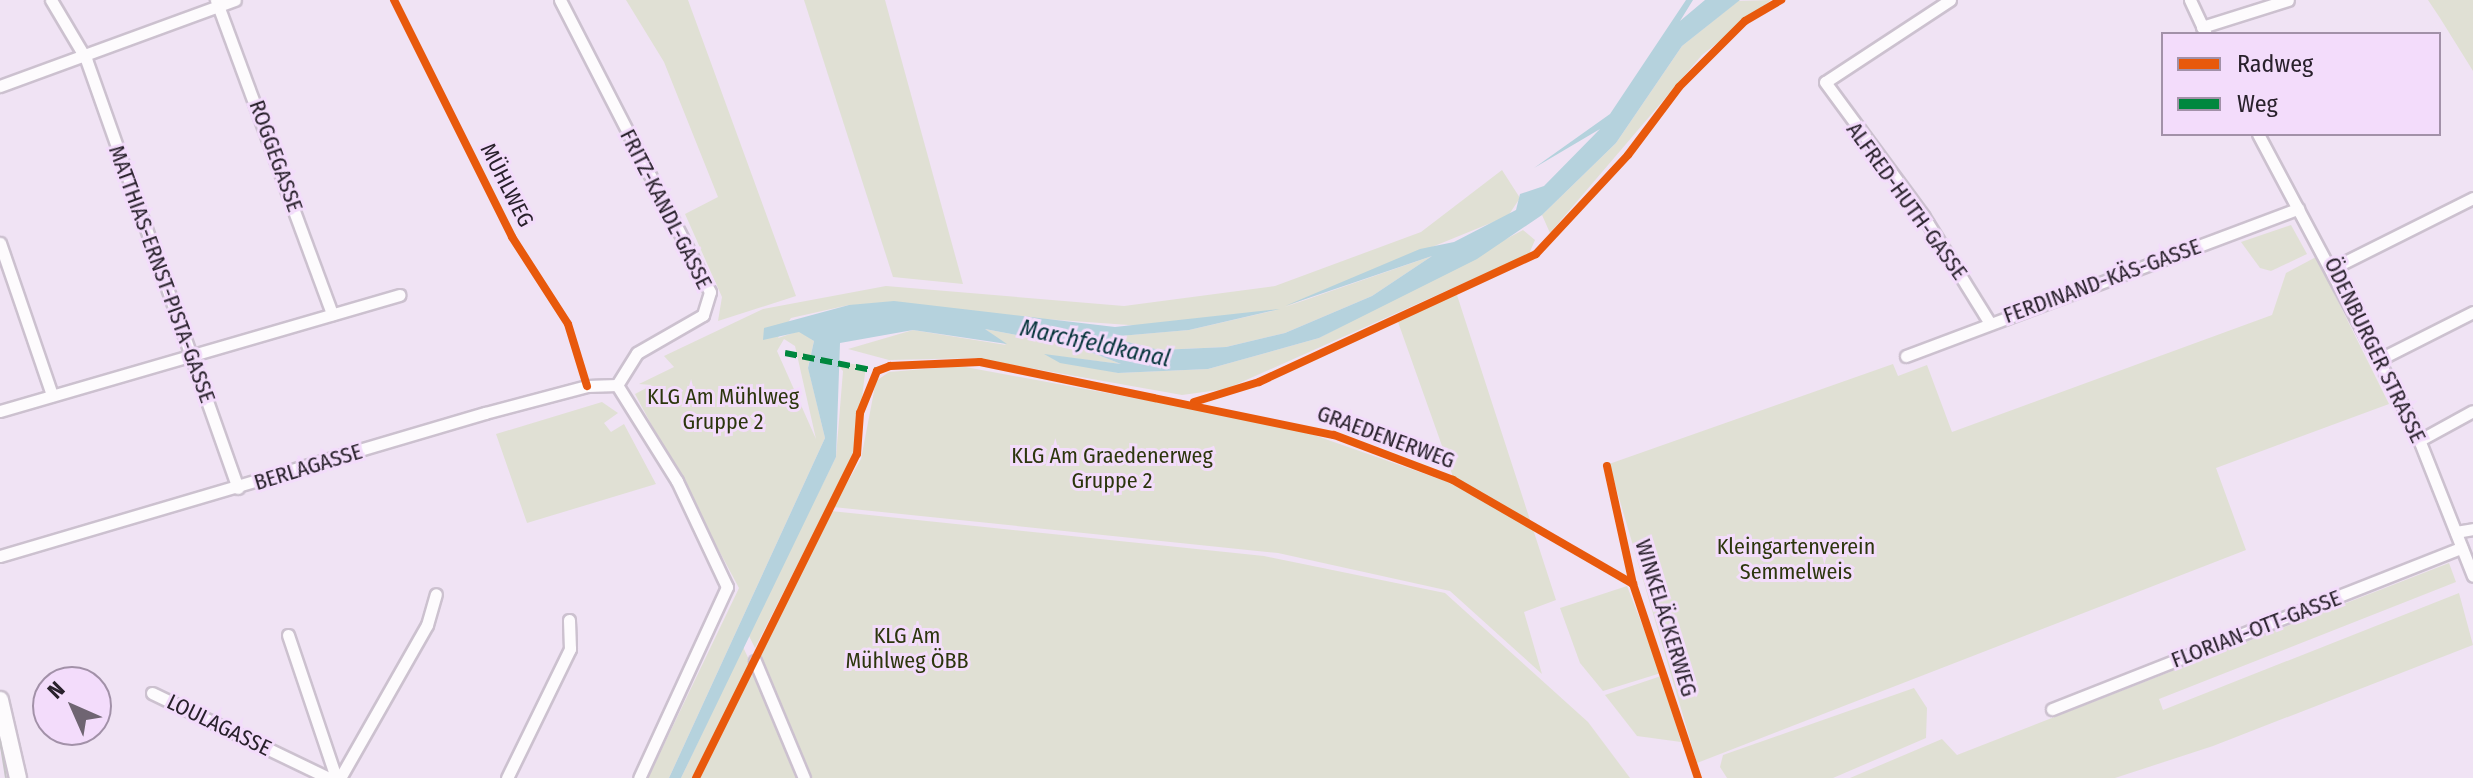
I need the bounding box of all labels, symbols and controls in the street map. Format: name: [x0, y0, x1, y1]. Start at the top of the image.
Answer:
legend: [2161, 32, 2441, 136]
text: Radweg: [2237, 50, 2313, 78]
text: Weg: [2237, 90, 2278, 118]
street label: ROGGEGASSE: [244, 97, 308, 215]
street label: ALFRED-HUTH-GASSE: [1841, 117, 1973, 285]
street label: FRITZ-KANDL-GASSE: [614, 125, 718, 293]
street label: MÜHLWEG: [475, 139, 539, 231]
street label: MATTHIAS-ERNST-PISTA-GASSE: [103, 142, 221, 406]
street label: FERDINAND-KÄS-GASSE: [2000, 233, 2204, 329]
street label: ÖDENBURGER STRASSE: [2319, 253, 2431, 447]
water label: Marchfeldkanal: [1017, 314, 1173, 374]
park label: KLG Am Mühlweg Gruppe 2: [647, 383, 799, 434]
street label: GRAEDENERWEG: [1314, 400, 1458, 474]
street label: BERLAGASSE: [251, 438, 365, 496]
park label: KLG Am Graedenerweg Gruppe 2: [1011, 442, 1213, 494]
park label: Kleingartenverein Semmelweis: [1717, 533, 1875, 584]
street label: WINKELÄCKERWEG: [1630, 536, 1702, 700]
street label: FLORIAN-OTT-GASSE: [2167, 585, 2345, 673]
park label: KLG Am Mühlweg ÖBB: [845, 622, 969, 674]
north arrow: [32, 666, 112, 746]
text: N: [42, 676, 70, 704]
street label: LOULAGASSE: [163, 688, 275, 762]

